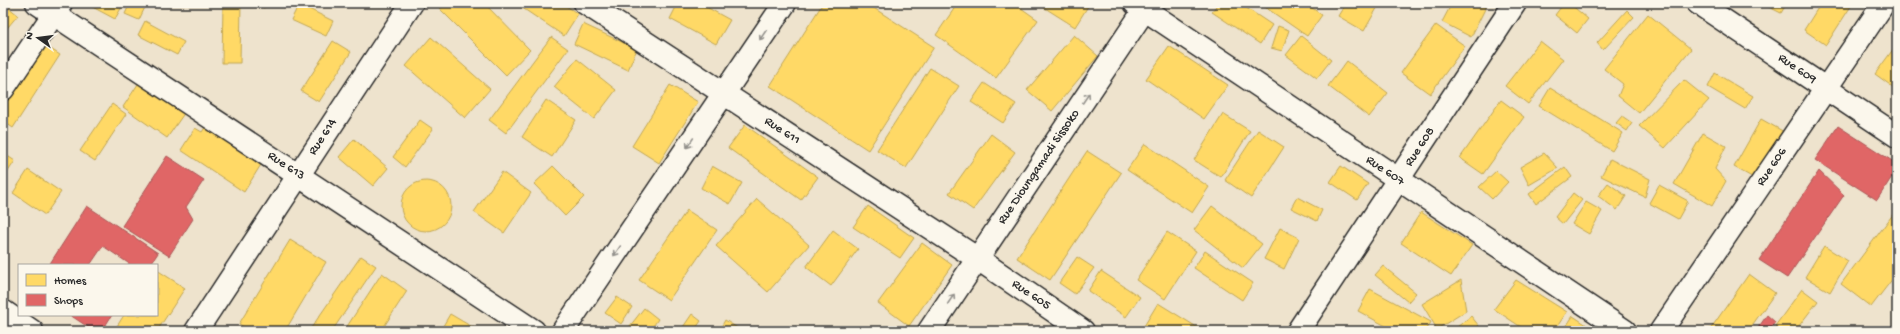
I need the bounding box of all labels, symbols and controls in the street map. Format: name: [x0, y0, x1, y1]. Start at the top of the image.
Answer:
north arrow: [18, 18, 58, 58]
one-way arrow: [759, 29, 767, 40]
text: N: [24, 31, 37, 41]
street label: Rue 609: [1775, 51, 1819, 88]
one-way arrow: [1082, 93, 1090, 104]
street label: Rue Dioungamadi Sissoko: [995, 107, 1083, 227]
street label: Rue 611: [761, 114, 803, 148]
street label: Rue 614: [306, 116, 340, 158]
street label: Rue 608: [1402, 125, 1438, 169]
one-way arrow: [686, 137, 694, 148]
street label: Rue 606: [1754, 145, 1791, 189]
street label: Rue 613: [265, 148, 308, 184]
street label: Rue 607: [1363, 153, 1408, 190]
one-way arrow: [613, 245, 621, 256]
legend: [18, 264, 158, 316]
text: Homes: [54, 275, 87, 289]
street label: Rue 605: [1009, 277, 1053, 313]
one-way arrow: [947, 294, 955, 305]
text: Shops: [54, 295, 83, 309]

